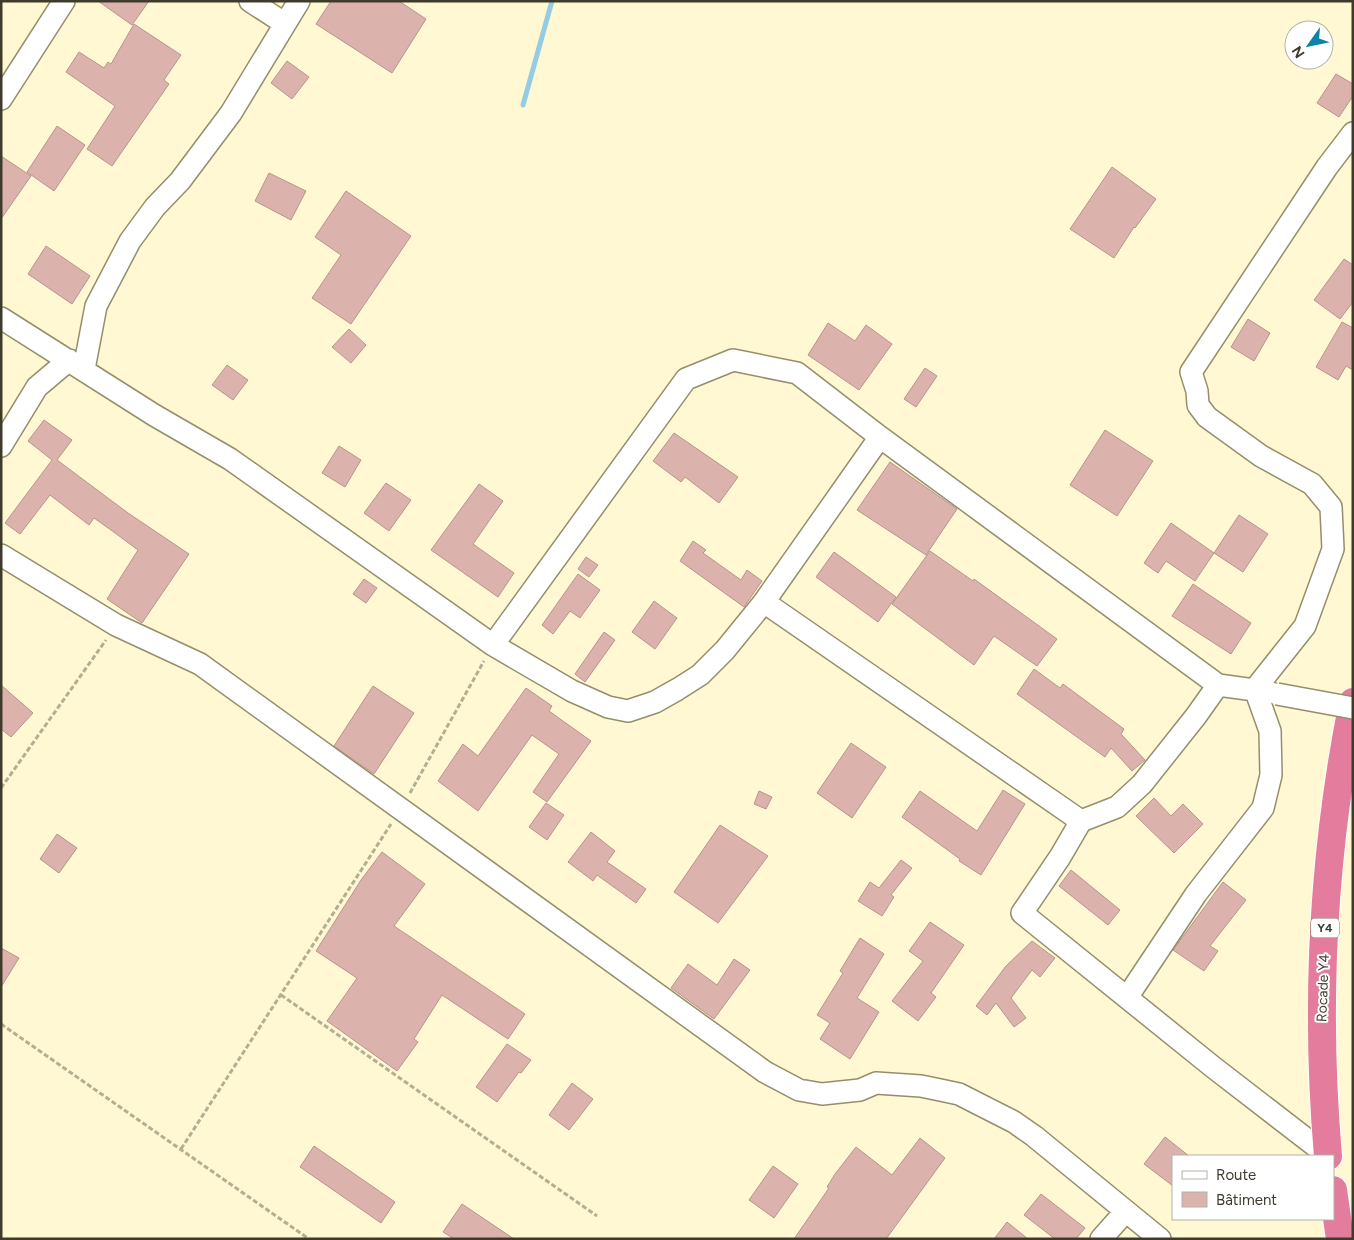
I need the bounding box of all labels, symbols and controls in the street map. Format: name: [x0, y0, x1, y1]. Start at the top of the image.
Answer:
north arrow: [1284, 20, 1334, 70]
text: N: [1288, 43, 1309, 61]
road number: Y4: [1311, 918, 1339, 938]
street label: Rocade Y4: [1313, 953, 1333, 1022]
legend: [1172, 1155, 1334, 1220]
text: Route: [1216, 1166, 1256, 1184]
text: Bâtiment: [1216, 1191, 1277, 1209]

